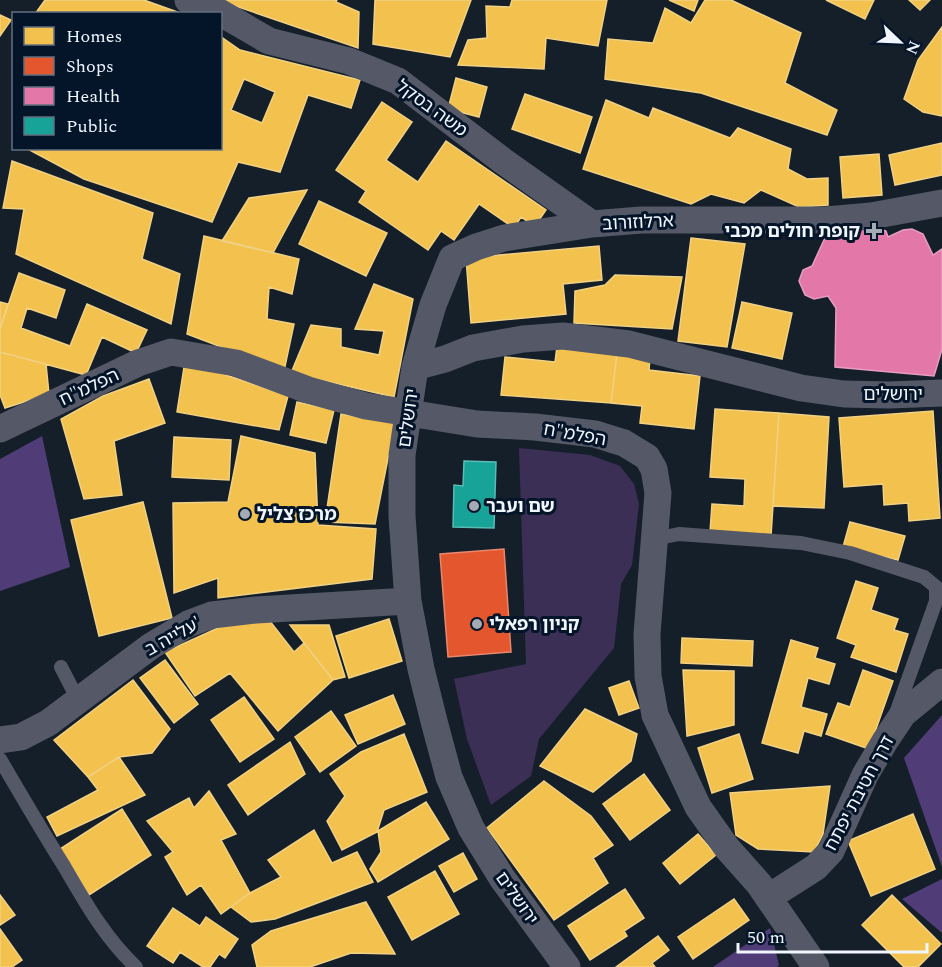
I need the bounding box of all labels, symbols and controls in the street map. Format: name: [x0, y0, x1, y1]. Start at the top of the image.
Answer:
legend: [12, 12, 222, 150]
north arrow: [870, 12, 930, 72]
text: Homes: [66, 23, 122, 50]
text: N: [899, 37, 926, 58]
text: Shops: [66, 53, 114, 80]
street label: משה בסקל: [390, 73, 473, 144]
text: Health: [66, 83, 120, 110]
text: Public: [66, 113, 117, 140]
street label: ארלוזורוב: [601, 207, 675, 238]
place label: קופת חולים מכבי: [724, 218, 860, 245]
marker: קופת חולים מכבי: [865, 222, 883, 240]
street label: הפלמ"ח: [55, 362, 124, 413]
street label: ירושלים: [863, 381, 923, 408]
street label: ירושלים: [391, 387, 426, 449]
street label: הפלמ"ח: [541, 416, 608, 453]
place label: שם ועבר: [486, 493, 555, 520]
marker: שם ועבר: [467, 499, 481, 513]
place label: מרכז צליל: [257, 501, 337, 528]
marker: מרכז צליל: [238, 507, 252, 521]
street label: עלייה ב': [140, 610, 206, 663]
place label: קניון רפאלי: [489, 611, 580, 638]
marker: קניון רפאלי: [470, 617, 484, 631]
street label: דרך חטיבת יפתח: [818, 731, 901, 856]
street label: ירושלים: [488, 866, 545, 930]
scale bar: [738, 916, 927, 954]
text: 50 m: [747, 924, 785, 951]

